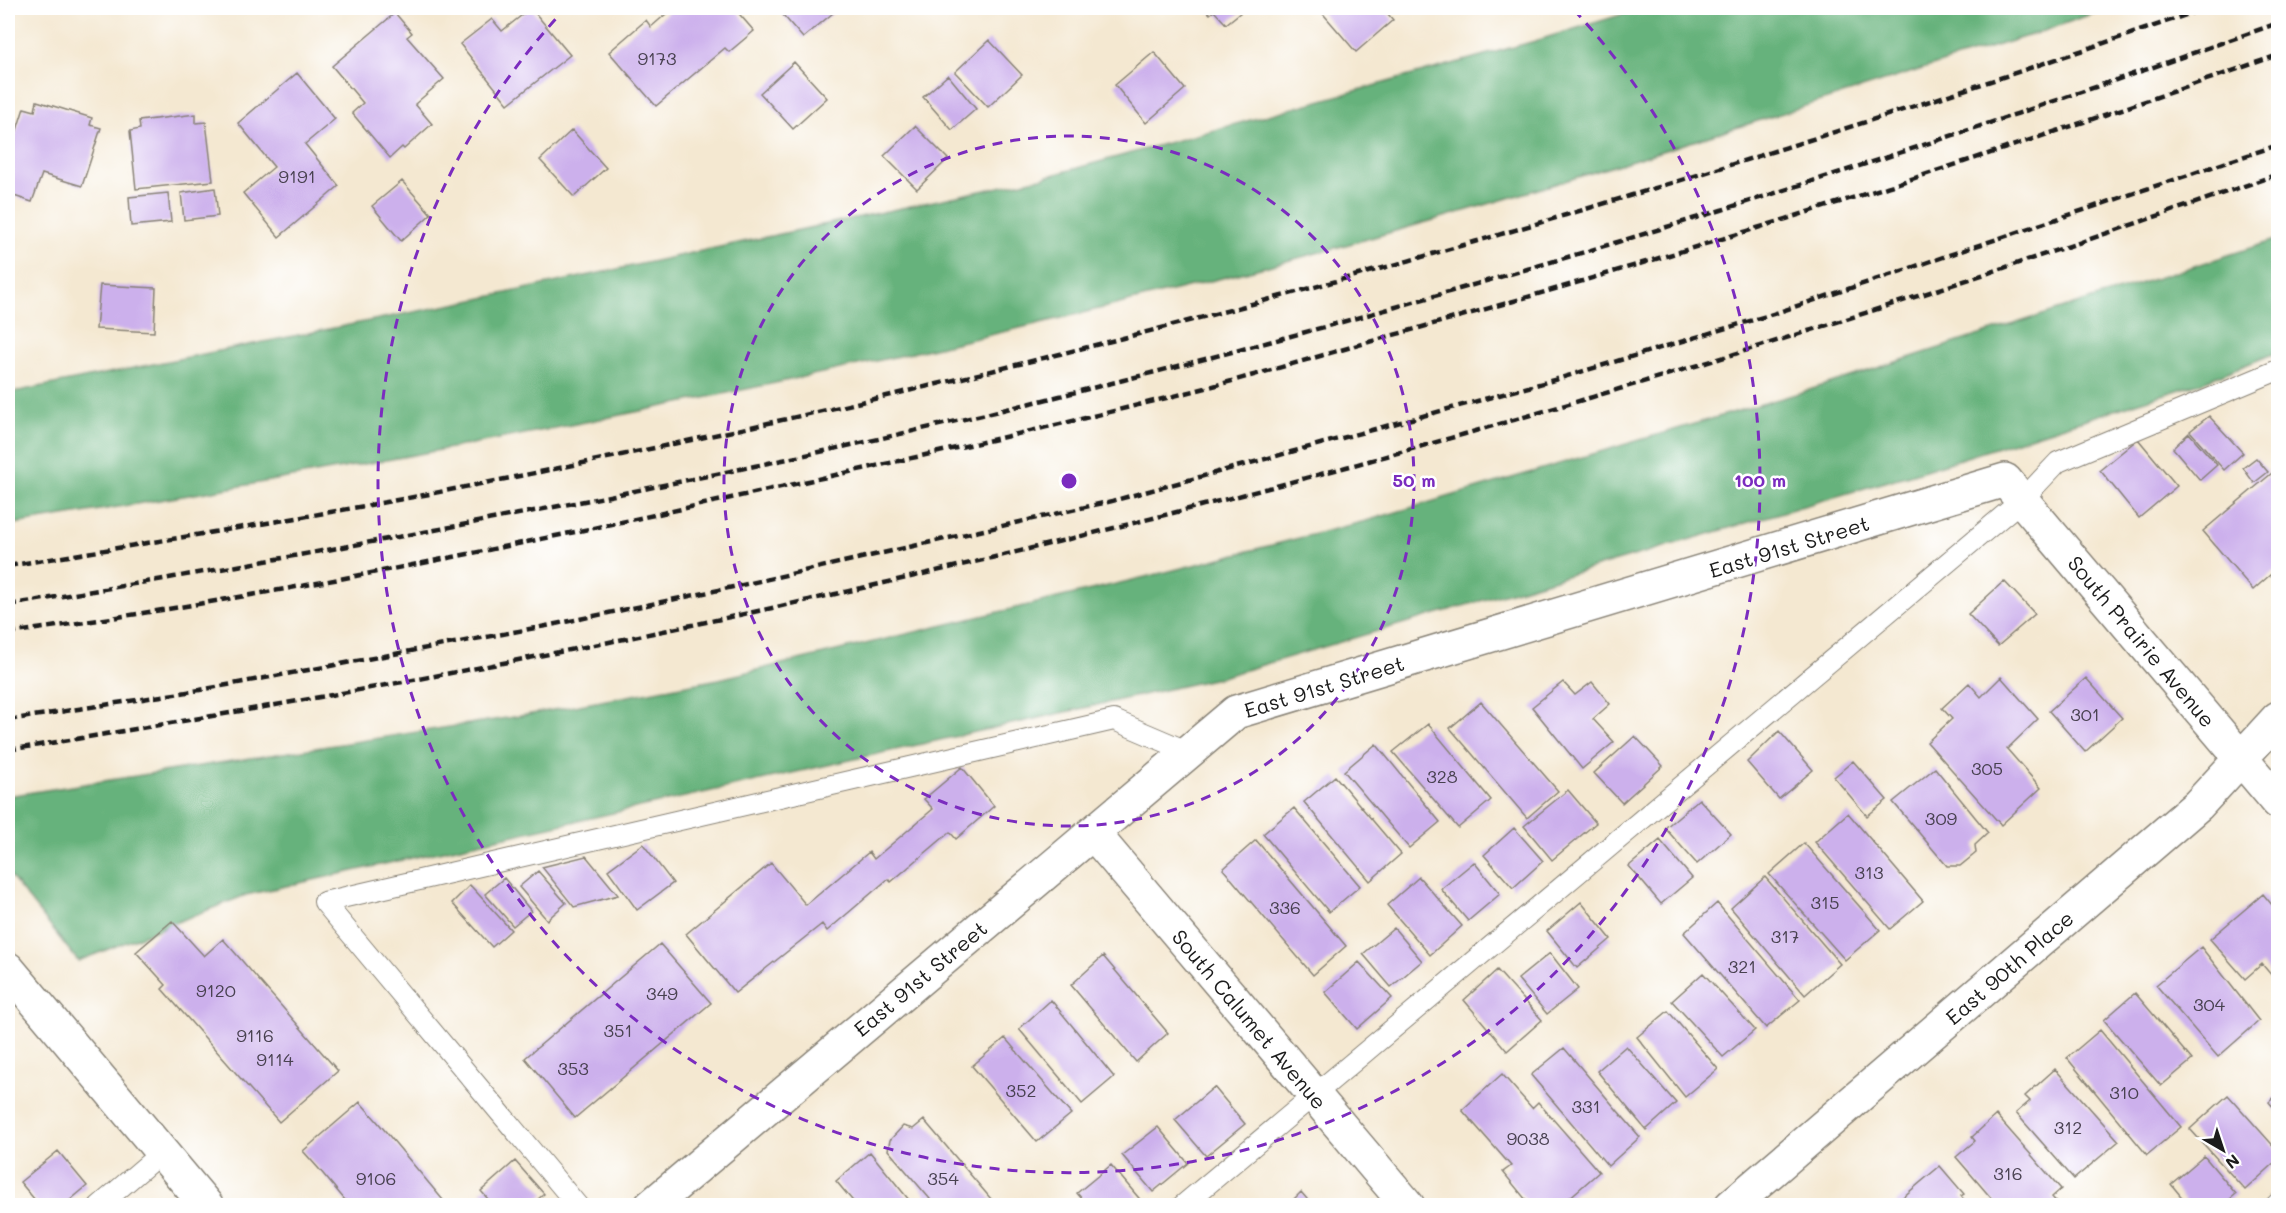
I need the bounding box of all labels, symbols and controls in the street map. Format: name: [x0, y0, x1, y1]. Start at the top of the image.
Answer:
house number: 9173: [637, 46, 677, 70]
house number: 9191: [278, 164, 316, 188]
text: 50 m: [1393, 468, 1435, 492]
text: 100 m: [1734, 468, 1786, 492]
centre of rings: [1059, 471, 1079, 491]
street label: East 91st Street: [1706, 509, 1872, 583]
street label: South Prairie Avenue: [2062, 550, 2222, 732]
street label: East 91st Street: [1241, 649, 1407, 723]
house number: 301: [2070, 702, 2100, 726]
house number: 305: [1971, 756, 2003, 780]
house number: 328: [1426, 764, 1458, 788]
house number: 309: [1925, 806, 1958, 830]
house number: 313: [1854, 860, 1884, 884]
house number: 315: [1810, 890, 1840, 914]
house number: 336: [1269, 895, 1301, 919]
street label: East 90th Place: [1939, 904, 2079, 1030]
street label: East 91st Street: [848, 914, 992, 1042]
street label: South Calumet Avenue: [1167, 923, 1333, 1115]
house number: 317: [1771, 924, 1799, 948]
house number: 321: [1728, 954, 1756, 978]
house number: 9120: [196, 978, 236, 1002]
house number: 349: [646, 981, 678, 1005]
house number: 304: [2193, 992, 2226, 1016]
house number: 351: [603, 1018, 633, 1042]
house number: 9116: [236, 1023, 274, 1047]
house number: 9114: [256, 1047, 294, 1071]
house number: 353: [557, 1056, 589, 1080]
house number: 352: [1005, 1078, 1037, 1102]
house number: 310: [2109, 1080, 2139, 1104]
house number: 331: [1571, 1094, 1601, 1118]
house number: 312: [2054, 1115, 2082, 1139]
north arrow: [2193, 1120, 2253, 1180]
house number: 9038: [1506, 1126, 1550, 1150]
text: N: [2221, 1150, 2244, 1174]
house number: 316: [1993, 1161, 2023, 1185]
house number: 9106: [356, 1166, 396, 1190]
house number: 354: [927, 1166, 959, 1190]

